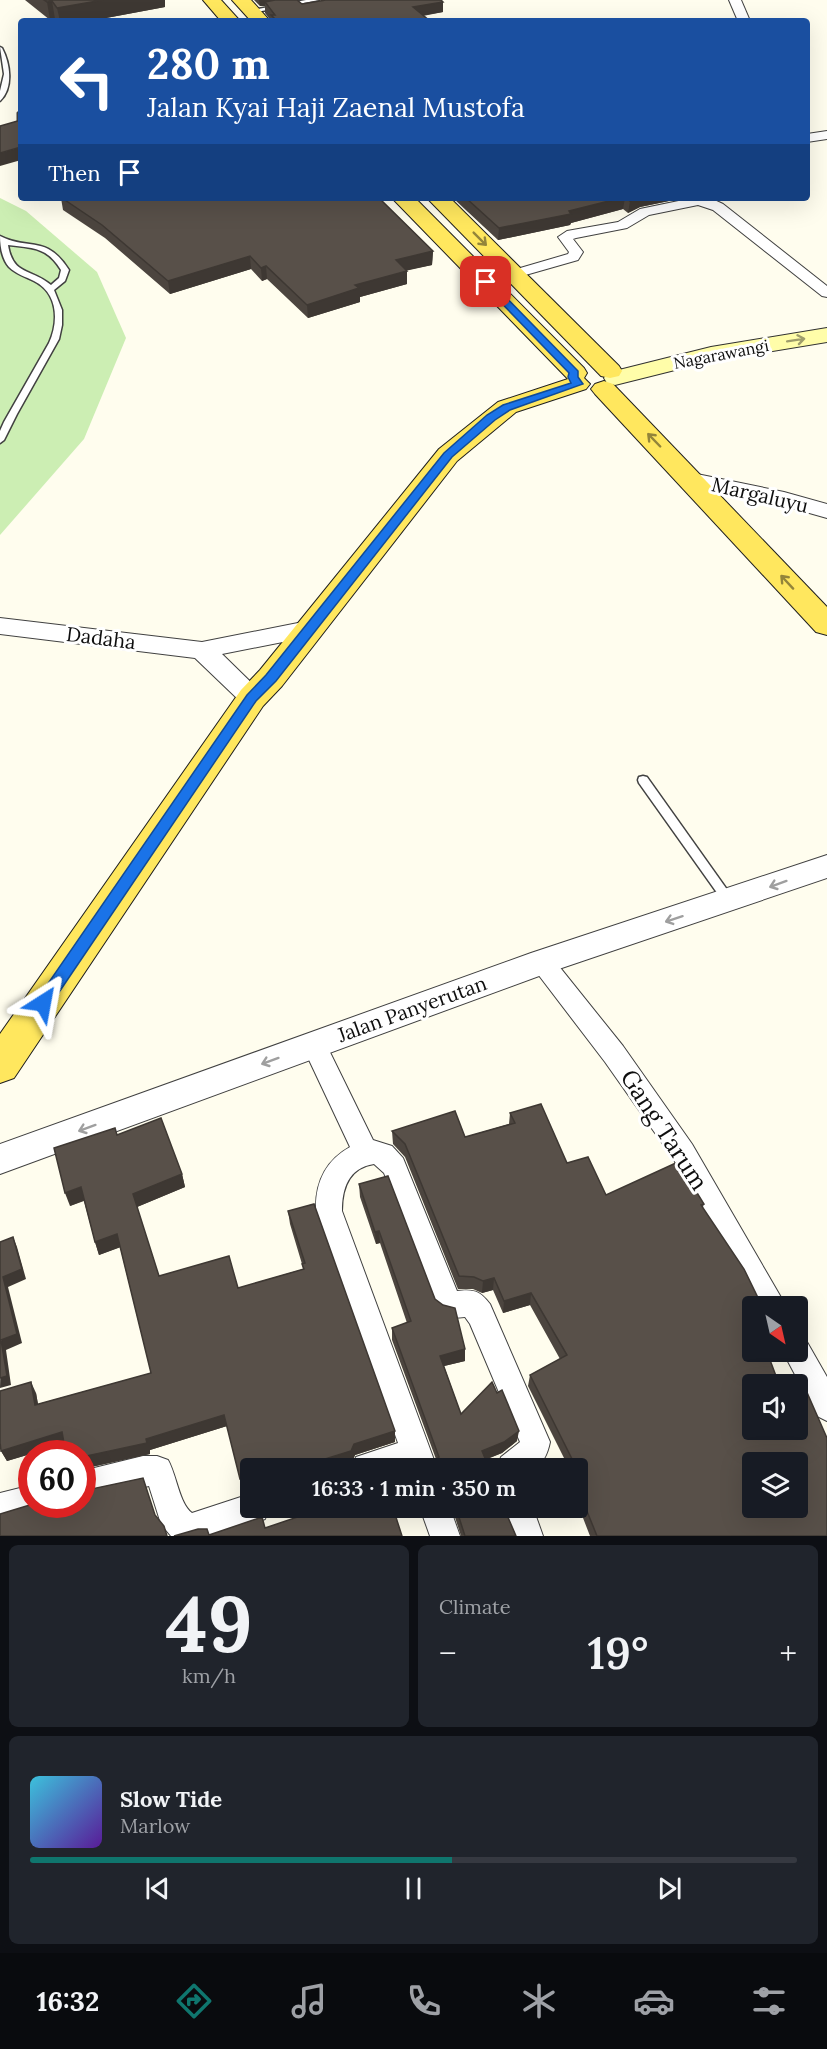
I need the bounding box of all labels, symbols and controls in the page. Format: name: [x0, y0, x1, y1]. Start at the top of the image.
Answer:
text: 280 m: [147, 37, 270, 91]
icon: left: [48, 42, 126, 120]
text: Jalan Kyai Haji Zaenal Mustofa: [147, 90, 525, 124]
icon: arrive: [113, 156, 146, 189]
text: Then: [48, 159, 101, 187]
one-way arrow: [472, 232, 487, 247]
pin: [460, 256, 511, 307]
icon: arrive: [469, 265, 502, 298]
one-way arrow: [785, 334, 805, 345]
street label: Nagarawangi: [672, 335, 770, 373]
one-way arrow: [646, 433, 661, 448]
street label: Margaluyu: [709, 471, 811, 518]
one-way arrow: [780, 575, 794, 590]
street label: Dadaha: [65, 621, 137, 654]
one-way arrow: [769, 879, 788, 890]
one-way arrow: [665, 915, 684, 926]
street label: Jalan Panyerutan: [333, 970, 490, 1047]
position arrow: [11, 971, 75, 1035]
one-way arrow: [261, 1057, 280, 1068]
street label: Gang Tarum: [614, 1063, 715, 1196]
one-way arrow: [78, 1123, 96, 1134]
north arrow: [742, 1296, 808, 1362]
map controls: [742, 1296, 808, 1518]
button: sound: [742, 1374, 808, 1440]
speed limit sign: 60: [18, 1440, 96, 1518]
button: layers: [742, 1452, 808, 1518]
text: 16:33 · 1 min · 350 m: [312, 1474, 516, 1502]
text: 49: [165, 1574, 253, 1673]
text: Climate: [439, 1594, 511, 1619]
text: 19°: [587, 1624, 649, 1681]
text: −: [439, 1632, 457, 1674]
text: +: [780, 1632, 797, 1674]
text: km/h: [182, 1663, 236, 1688]
text: Slow Tide: [120, 1785, 222, 1813]
text: Marlow: [120, 1813, 190, 1838]
icon: previous: [141, 1872, 174, 1905]
icon: pause: [397, 1872, 430, 1905]
icon: next: [653, 1872, 686, 1905]
icon: directions: [173, 1980, 215, 2022]
icon: music: [288, 1980, 330, 2022]
icon: phone: [403, 1980, 445, 2022]
icon: climate: [518, 1980, 560, 2022]
icon: car: [633, 1980, 675, 2022]
icon: filters: [748, 1980, 790, 2022]
text: 16:32: [37, 1984, 99, 2018]

